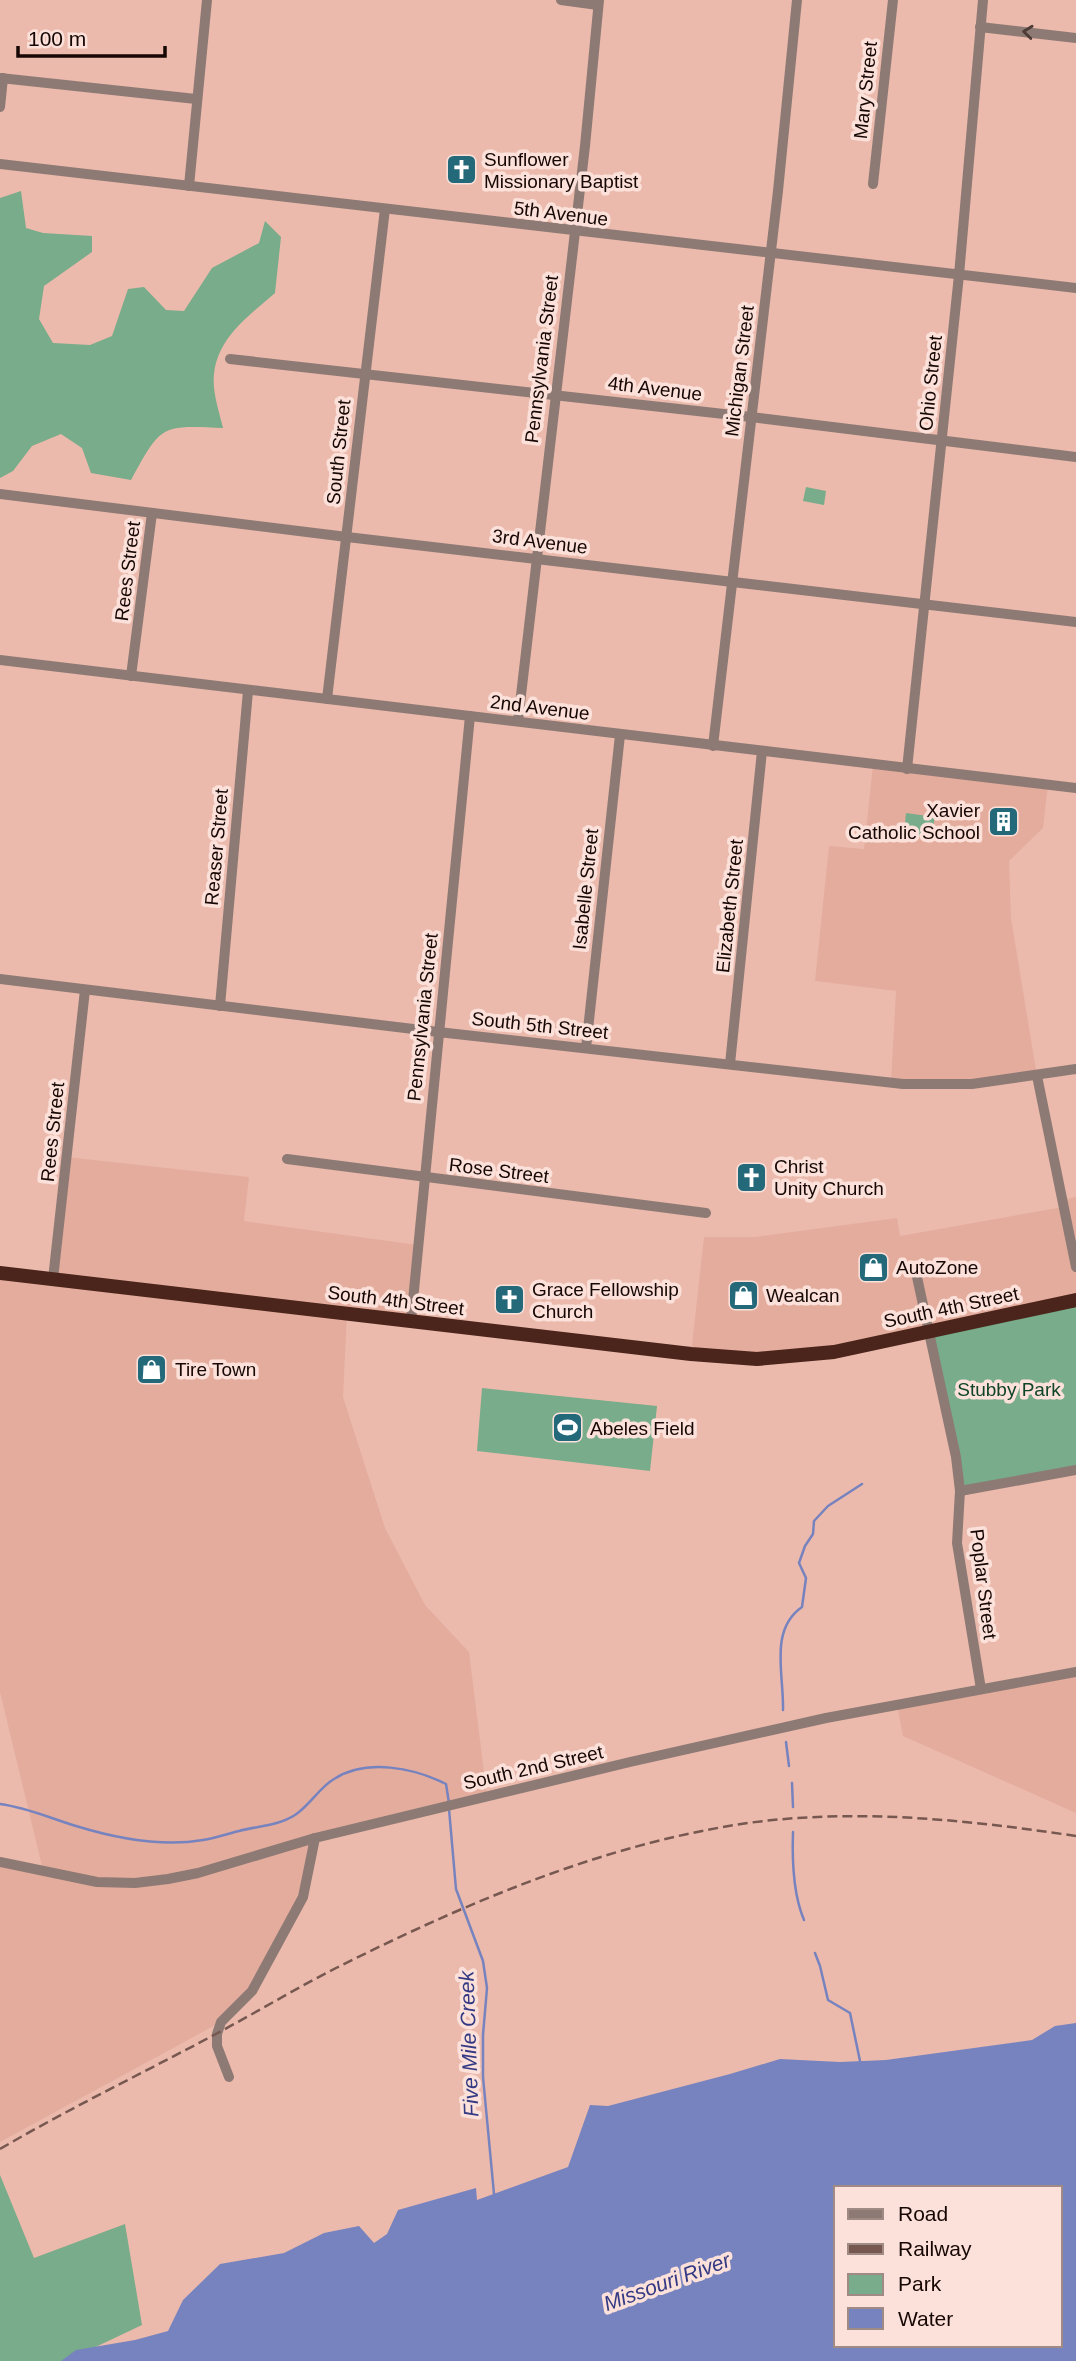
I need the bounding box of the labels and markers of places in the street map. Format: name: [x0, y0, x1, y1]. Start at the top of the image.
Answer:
place label: Sunflower Missionary Baptist: [484, 149, 639, 192]
church icon: Sunflower Missionary Baptist: [444, 153, 478, 187]
place label: Xavier Catholic School: [848, 800, 981, 843]
building icon: Xavier Catholic School: [986, 804, 1020, 838]
place label: Christ Unity Church: [774, 1156, 884, 1199]
church icon: Christ Unity Church: [734, 1160, 768, 1194]
shop icon: AutoZone: [856, 1250, 890, 1284]
place label: AutoZone: [896, 1257, 978, 1278]
shop icon: Wealcan: [726, 1278, 760, 1312]
place label: Grace Fellowship Church: [532, 1279, 679, 1322]
church icon: Grace Fellowship Church: [492, 1283, 526, 1317]
place label: Wealcan: [766, 1285, 840, 1306]
shop icon: Tire Town: [135, 1352, 169, 1386]
place label: Tire Town: [175, 1359, 256, 1380]
sports icon: Abeles Field: [550, 1411, 584, 1445]
place label: Abeles Field: [590, 1418, 695, 1439]

